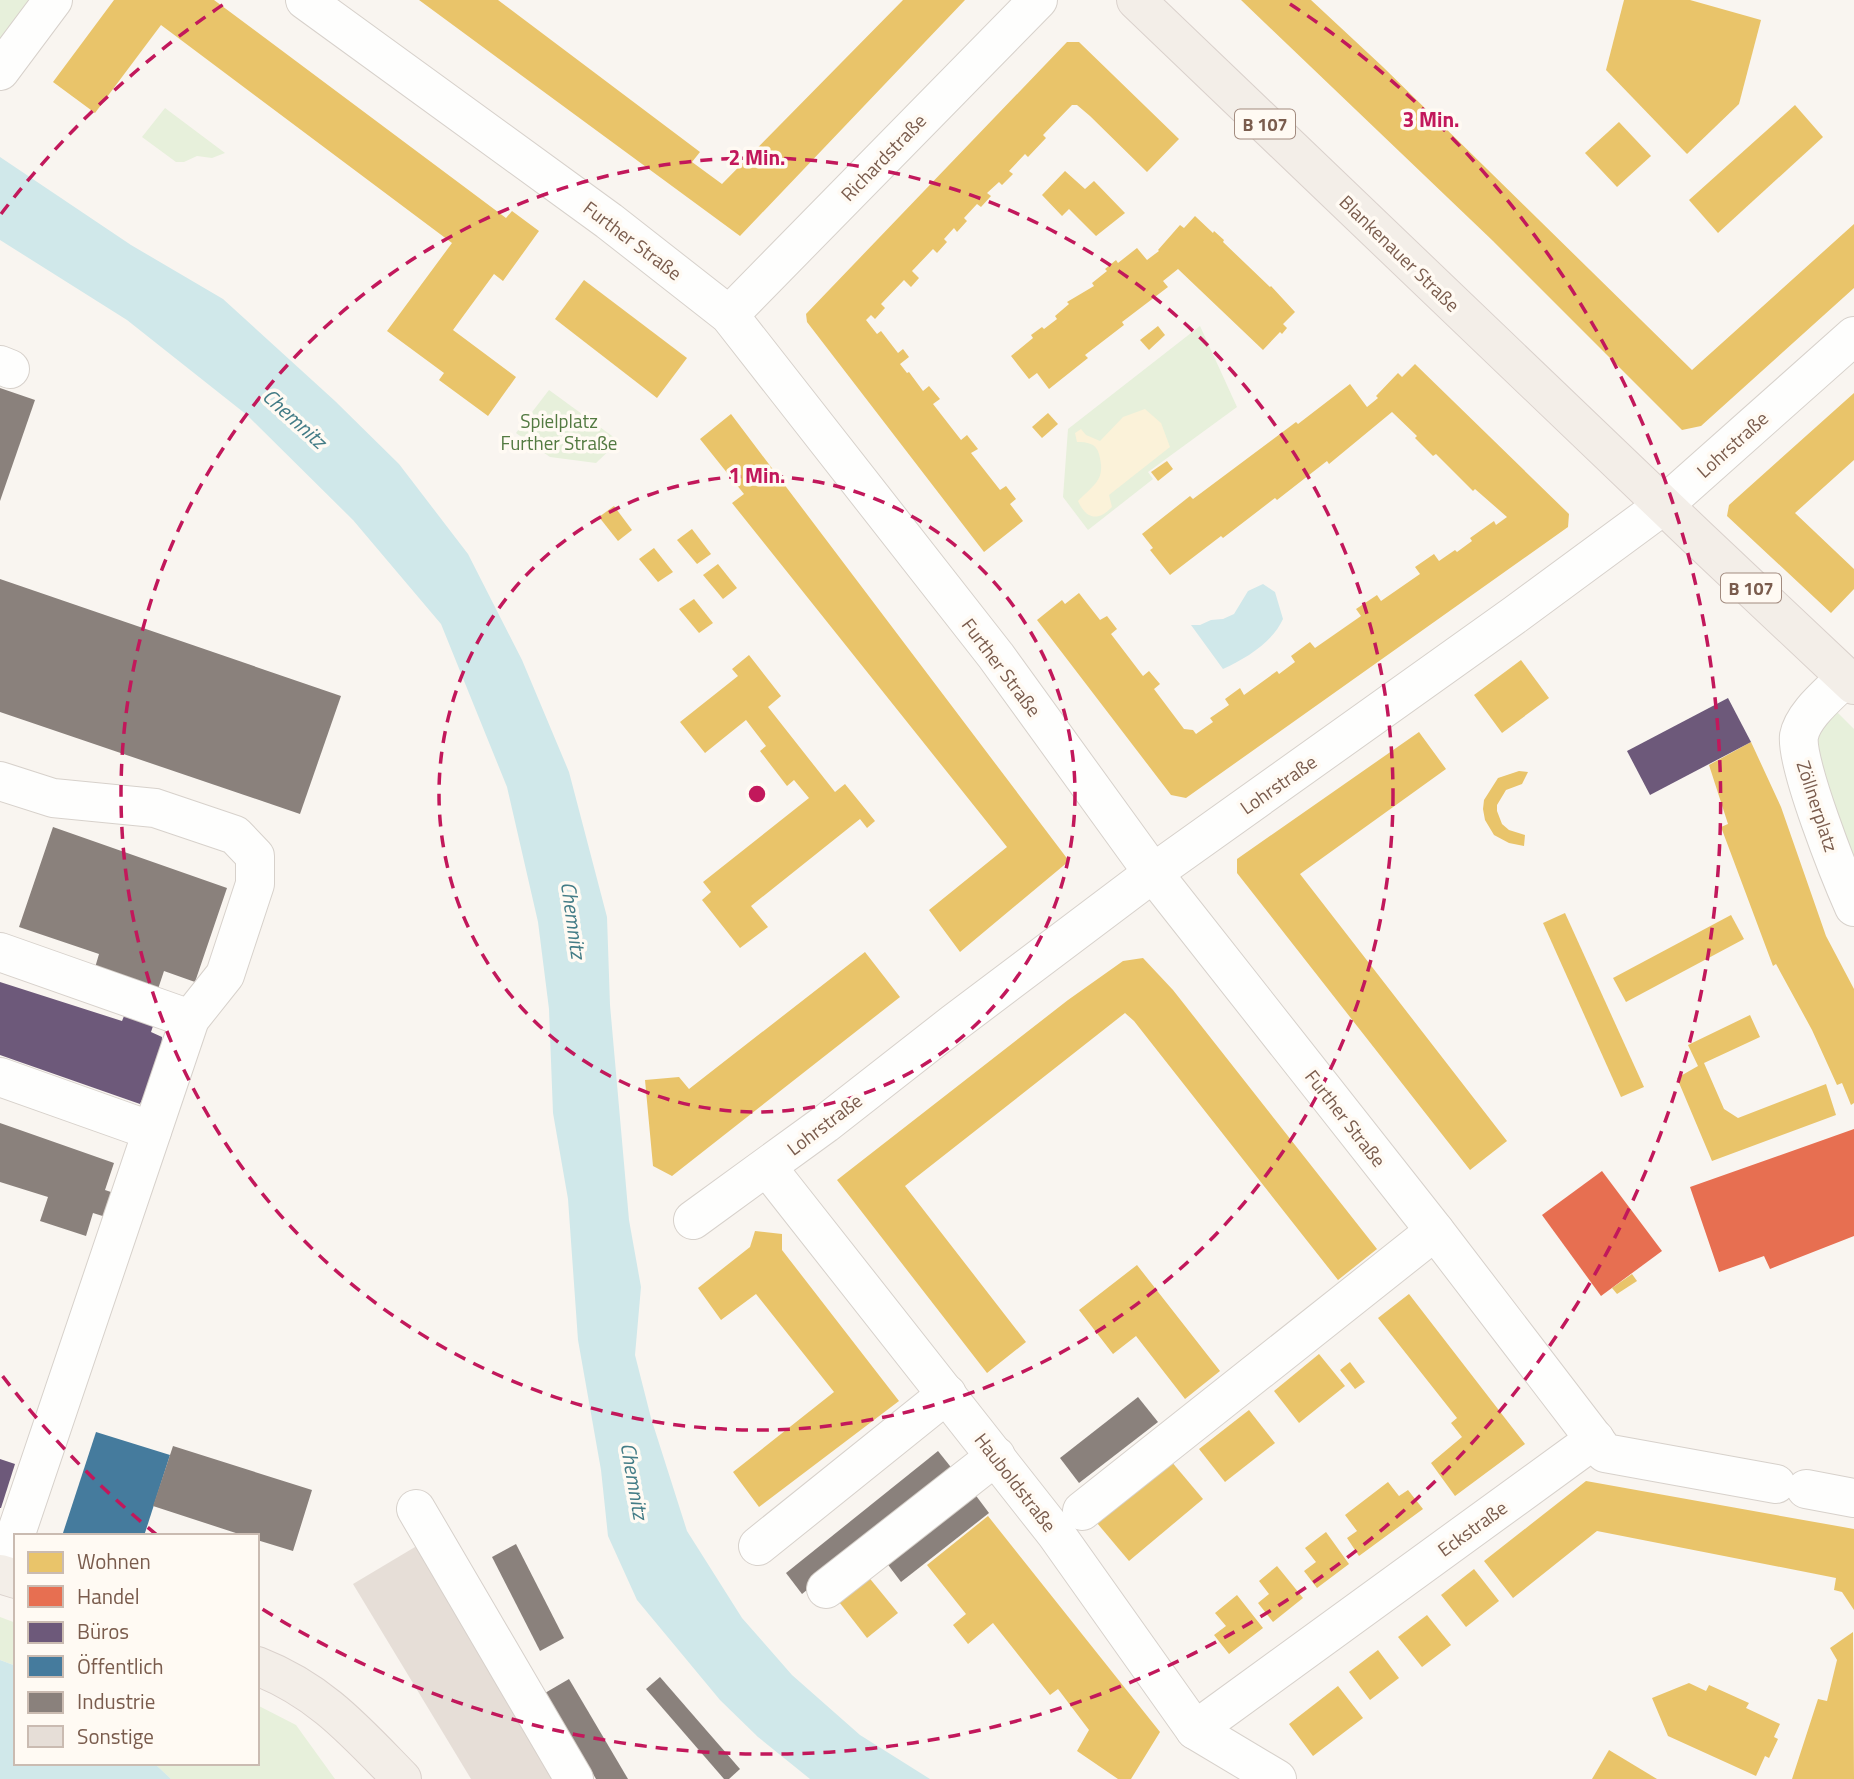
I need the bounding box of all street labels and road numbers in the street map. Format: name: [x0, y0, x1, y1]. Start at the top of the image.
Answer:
street label: Richardstraße: [834, 107, 932, 207]
road number: B 107: [1235, 110, 1295, 139]
street label: Blankenauer Straße: [1333, 188, 1467, 318]
street label: Further Straße: [578, 193, 688, 287]
street label: Lohrstraße: [1690, 404, 1774, 484]
road number: B 107: [1721, 574, 1781, 602]
street label: Further Straße: [955, 612, 1049, 722]
street label: Lohrstraße: [1234, 747, 1322, 821]
street label: Zöllnerplatz: [1790, 757, 1846, 855]
street label: Further Straße: [1299, 1063, 1393, 1173]
street label: Lohrstraße: [780, 1086, 868, 1162]
street label: Hauboldstraße: [968, 1426, 1064, 1538]
street label: Eckstraße: [1431, 1493, 1513, 1563]

